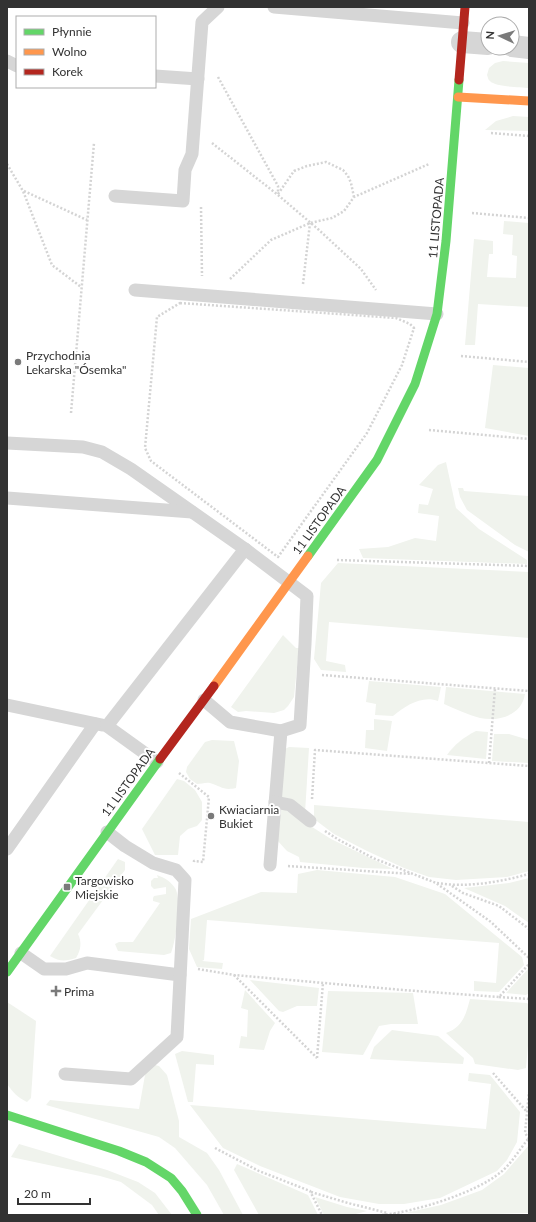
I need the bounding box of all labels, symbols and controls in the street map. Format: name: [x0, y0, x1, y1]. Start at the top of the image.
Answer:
legend: [16, 16, 156, 88]
north arrow: [480, 16, 520, 56]
text: Płynnie: [52, 24, 92, 39]
text: N: [483, 31, 496, 40]
text: Wolno: [52, 44, 87, 59]
text: Korek: [52, 64, 84, 79]
street label: 11 LISTOPADA: [425, 176, 447, 259]
place label: Przychodnia Lekarska "Ósemka": [26, 348, 127, 377]
marker: Przychodnia Lekarska "Ósemka": [13, 357, 23, 367]
street label: 11 LISTOPADA: [289, 482, 349, 557]
street label: 11 LISTOPADA: [98, 744, 158, 819]
place label: Kwiaciarnia Bukiet: [219, 802, 279, 831]
marker: Kwiaciarnia Bukiet: [206, 811, 216, 821]
place label: Targowisko Miejskie: [75, 873, 134, 902]
marker: Targowisko Miejskie: [62, 882, 72, 892]
place label: Prima: [64, 984, 94, 999]
marker: Prima: [51, 986, 61, 996]
scale bar: [18, 1180, 90, 1206]
text: 20 m: [24, 1186, 51, 1201]

